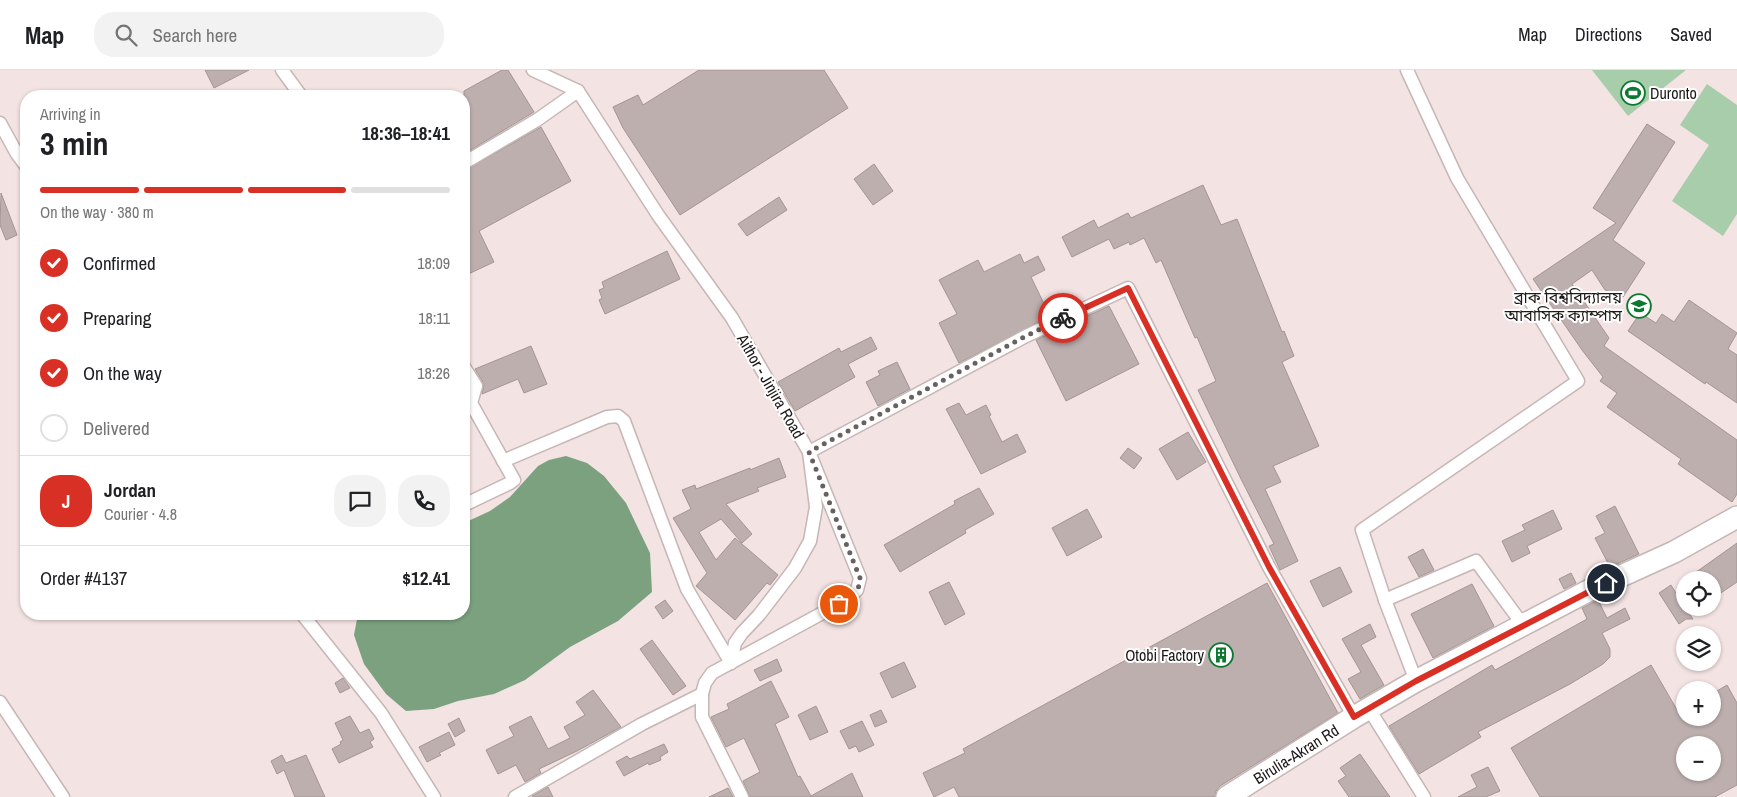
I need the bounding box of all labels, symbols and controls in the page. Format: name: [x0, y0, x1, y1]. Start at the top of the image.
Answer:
search box: [94, 12, 444, 57]
text: Map: [25, 19, 64, 51]
icon: search: [112, 21, 140, 49]
text: Search here: [152, 22, 237, 48]
text: Map: [1518, 22, 1547, 47]
text: Directions: [1575, 22, 1642, 47]
text: Saved: [1670, 22, 1712, 47]
sports icon: Duronto: [1620, 80, 1646, 106]
place label: Duronto: [1650, 82, 1697, 104]
text: Arriving in: [40, 103, 101, 125]
text: 18:36–18:41: [362, 120, 450, 146]
text: 3 min: [40, 122, 109, 165]
text: On the way · 380 m: [40, 201, 154, 223]
icon: check: [40, 249, 68, 277]
text: Confirmed: [83, 250, 156, 276]
text: 18:09: [417, 252, 450, 274]
place label: ব্রাক বিশ্ববিদ্যালয় আবাসিক ক্যাম্পাস: [1504, 286, 1623, 326]
courier: [1038, 293, 1088, 343]
school or university icon: ব্রাক বিশ্ববিদ্যালয় আবাসিক ক্যাম্পাস: [1626, 293, 1652, 319]
icon: check: [40, 304, 68, 332]
icon: bike: [1049, 304, 1077, 332]
text: Preparing: [83, 305, 151, 331]
text: 18:11: [418, 307, 450, 329]
street label: Aithor - Jinjira Road: [732, 329, 810, 442]
icon: check: [40, 359, 68, 387]
text: On the way: [83, 360, 162, 386]
text: 18:26: [417, 362, 450, 384]
text: Delivered: [83, 415, 150, 441]
button: chat: [334, 475, 386, 527]
button: phone: [398, 475, 450, 527]
text: Jordan: [104, 477, 156, 503]
text: J: [62, 488, 70, 514]
text: Courier · 4.8: [104, 503, 177, 525]
pin: [1585, 562, 1627, 604]
text: Order #4137: [40, 565, 127, 591]
text: $12.41: [402, 565, 450, 591]
icon: home: [1592, 569, 1620, 597]
map controls: [1676, 571, 1721, 781]
button: locate: [1676, 571, 1721, 616]
pin: [818, 583, 860, 625]
icon: bag: [825, 590, 853, 618]
button: layers: [1676, 626, 1721, 671]
building icon: Otobi Factory: [1208, 642, 1234, 668]
place label: Otobi Factory: [1125, 644, 1204, 666]
button: +: [1676, 681, 1721, 726]
street label: Birulia-Akran Rd: [1249, 719, 1343, 789]
button: −: [1676, 736, 1721, 781]

